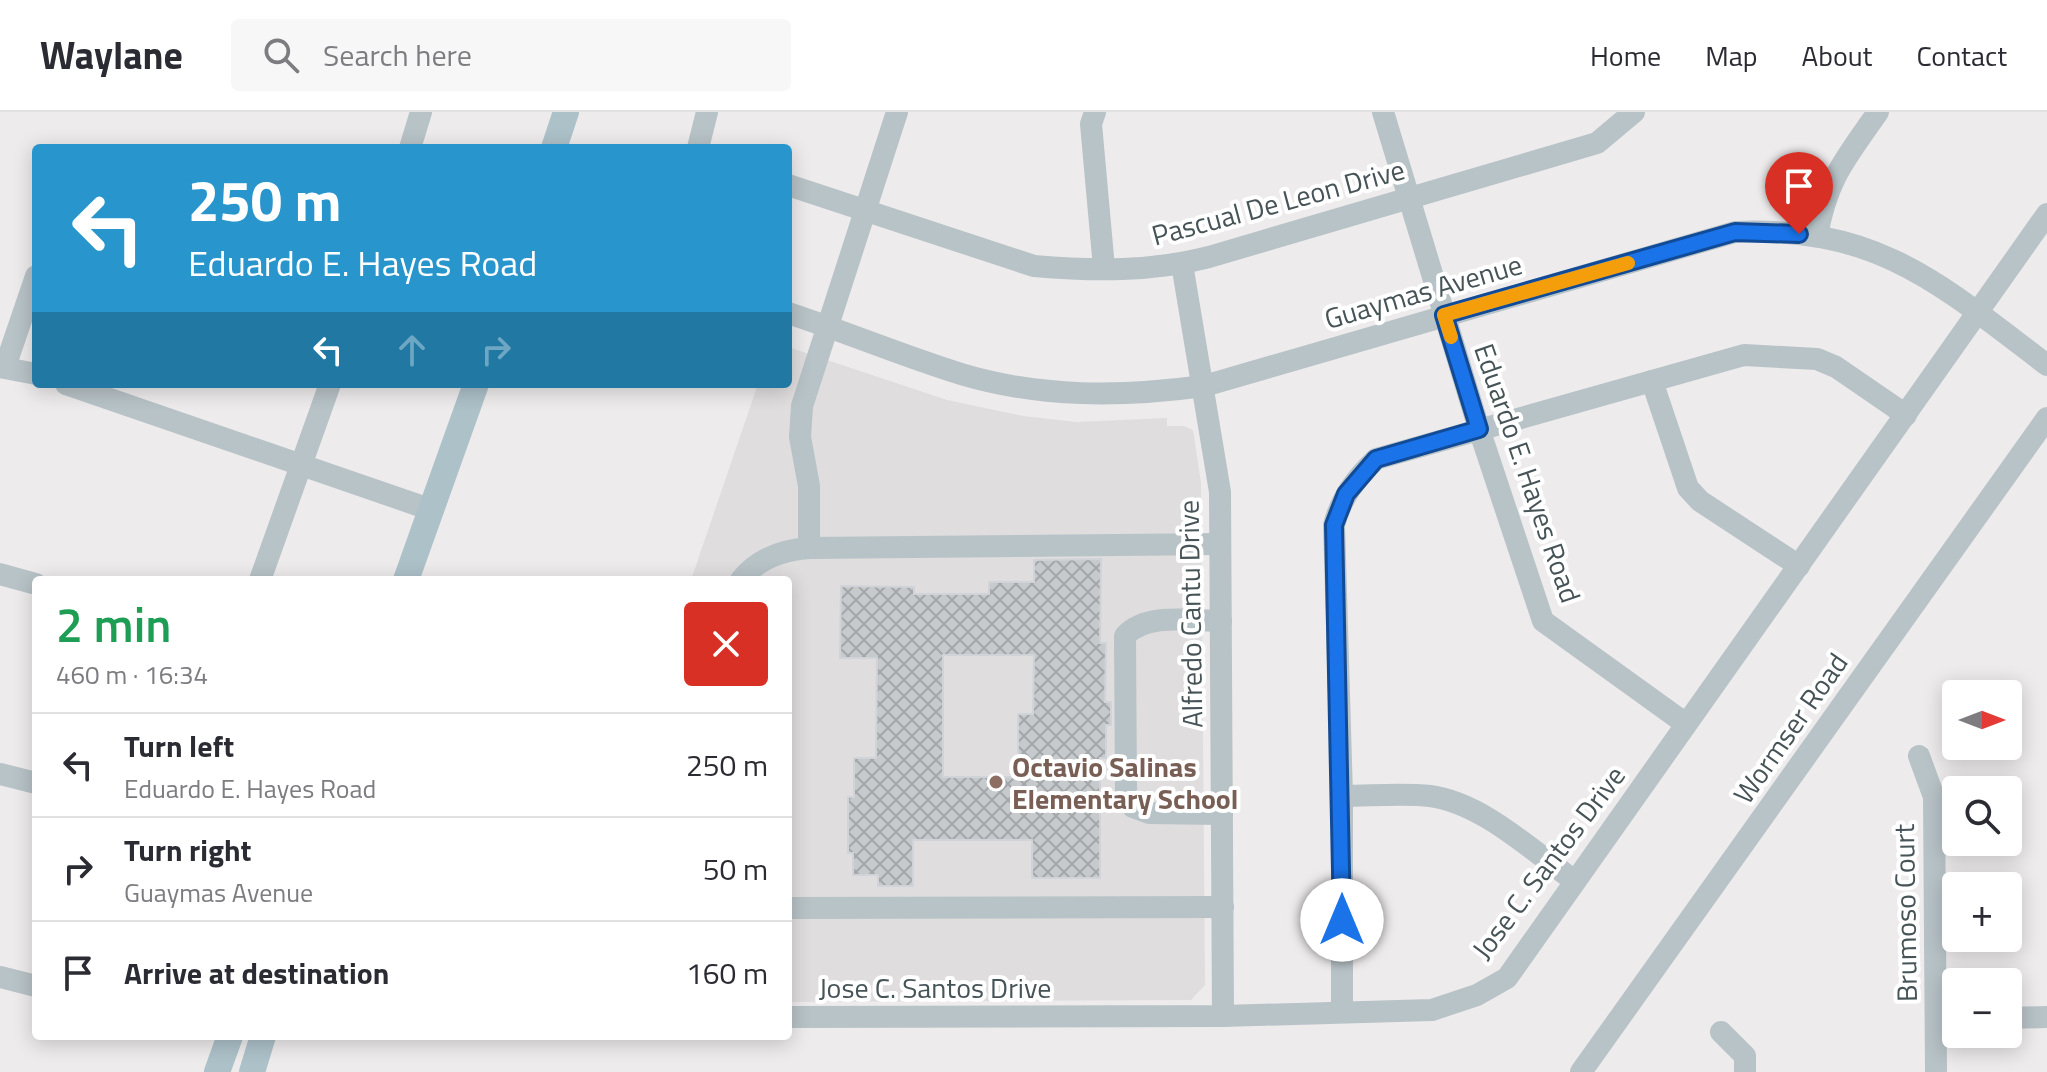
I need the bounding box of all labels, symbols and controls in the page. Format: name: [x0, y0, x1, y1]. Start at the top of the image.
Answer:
search box: [231, 19, 791, 91]
text: Waylane: [40, 26, 183, 84]
text: Search here: [323, 32, 472, 78]
icon: search: [259, 33, 303, 77]
text: Home: [1590, 34, 1661, 77]
text: Map: [1705, 34, 1758, 77]
text: About: [1802, 34, 1872, 77]
text: Contact: [1916, 34, 2007, 77]
street label: Pascual De Leon Drive: [1147, 148, 1409, 256]
pin: [1765, 152, 1833, 234]
text: 250 m: [188, 158, 341, 243]
icon: arrive: [1777, 164, 1821, 208]
icon: left: [56, 176, 160, 280]
text: Eduardo E. Hayes Road: [188, 235, 537, 290]
street label: Guaymas Avenue: [1319, 242, 1527, 340]
icon: left: [306, 328, 350, 372]
icon: ahead: [390, 328, 434, 372]
icon: right: [474, 328, 518, 372]
street label: Eduardo E. Hayes Road: [1463, 338, 1593, 608]
street label: Alfredo Cantu Drive: [1167, 500, 1213, 728]
text: 2 min: [56, 588, 171, 661]
button: close: [684, 602, 768, 686]
street label: Wormser Road: [1722, 644, 1858, 812]
text: 460 m · 16:34: [56, 655, 208, 694]
north arrow: [1942, 680, 2022, 760]
map controls: [1942, 680, 2022, 1048]
text: Turn left: [124, 723, 234, 769]
text: 250 m: [686, 742, 768, 788]
icon: left: [56, 743, 100, 787]
place label: Octavio Salinas Elementary School: [1012, 745, 1238, 820]
street label: Jose C. Santos Drive: [1461, 756, 1635, 968]
text: Eduardo E. Hayes Road: [124, 769, 376, 808]
marker: Octavio Salinas Elementary School: [987, 773, 1005, 791]
button: search: [1942, 776, 2022, 856]
street label: Brumoso Court: [1882, 823, 1928, 1002]
text: Turn right: [124, 827, 252, 873]
text: 50 m: [703, 846, 768, 892]
icon: right: [56, 847, 100, 891]
button: +: [1942, 872, 2022, 952]
text: Guaymas Avenue: [124, 873, 313, 912]
position arrow: [1300, 878, 1384, 962]
text: Arrive at destination: [124, 950, 389, 996]
text: 160 m: [686, 950, 768, 996]
icon: arrive: [56, 951, 100, 995]
street label: Jose C. Santos Drive: [819, 966, 1051, 1009]
button: −: [1942, 968, 2022, 1048]

